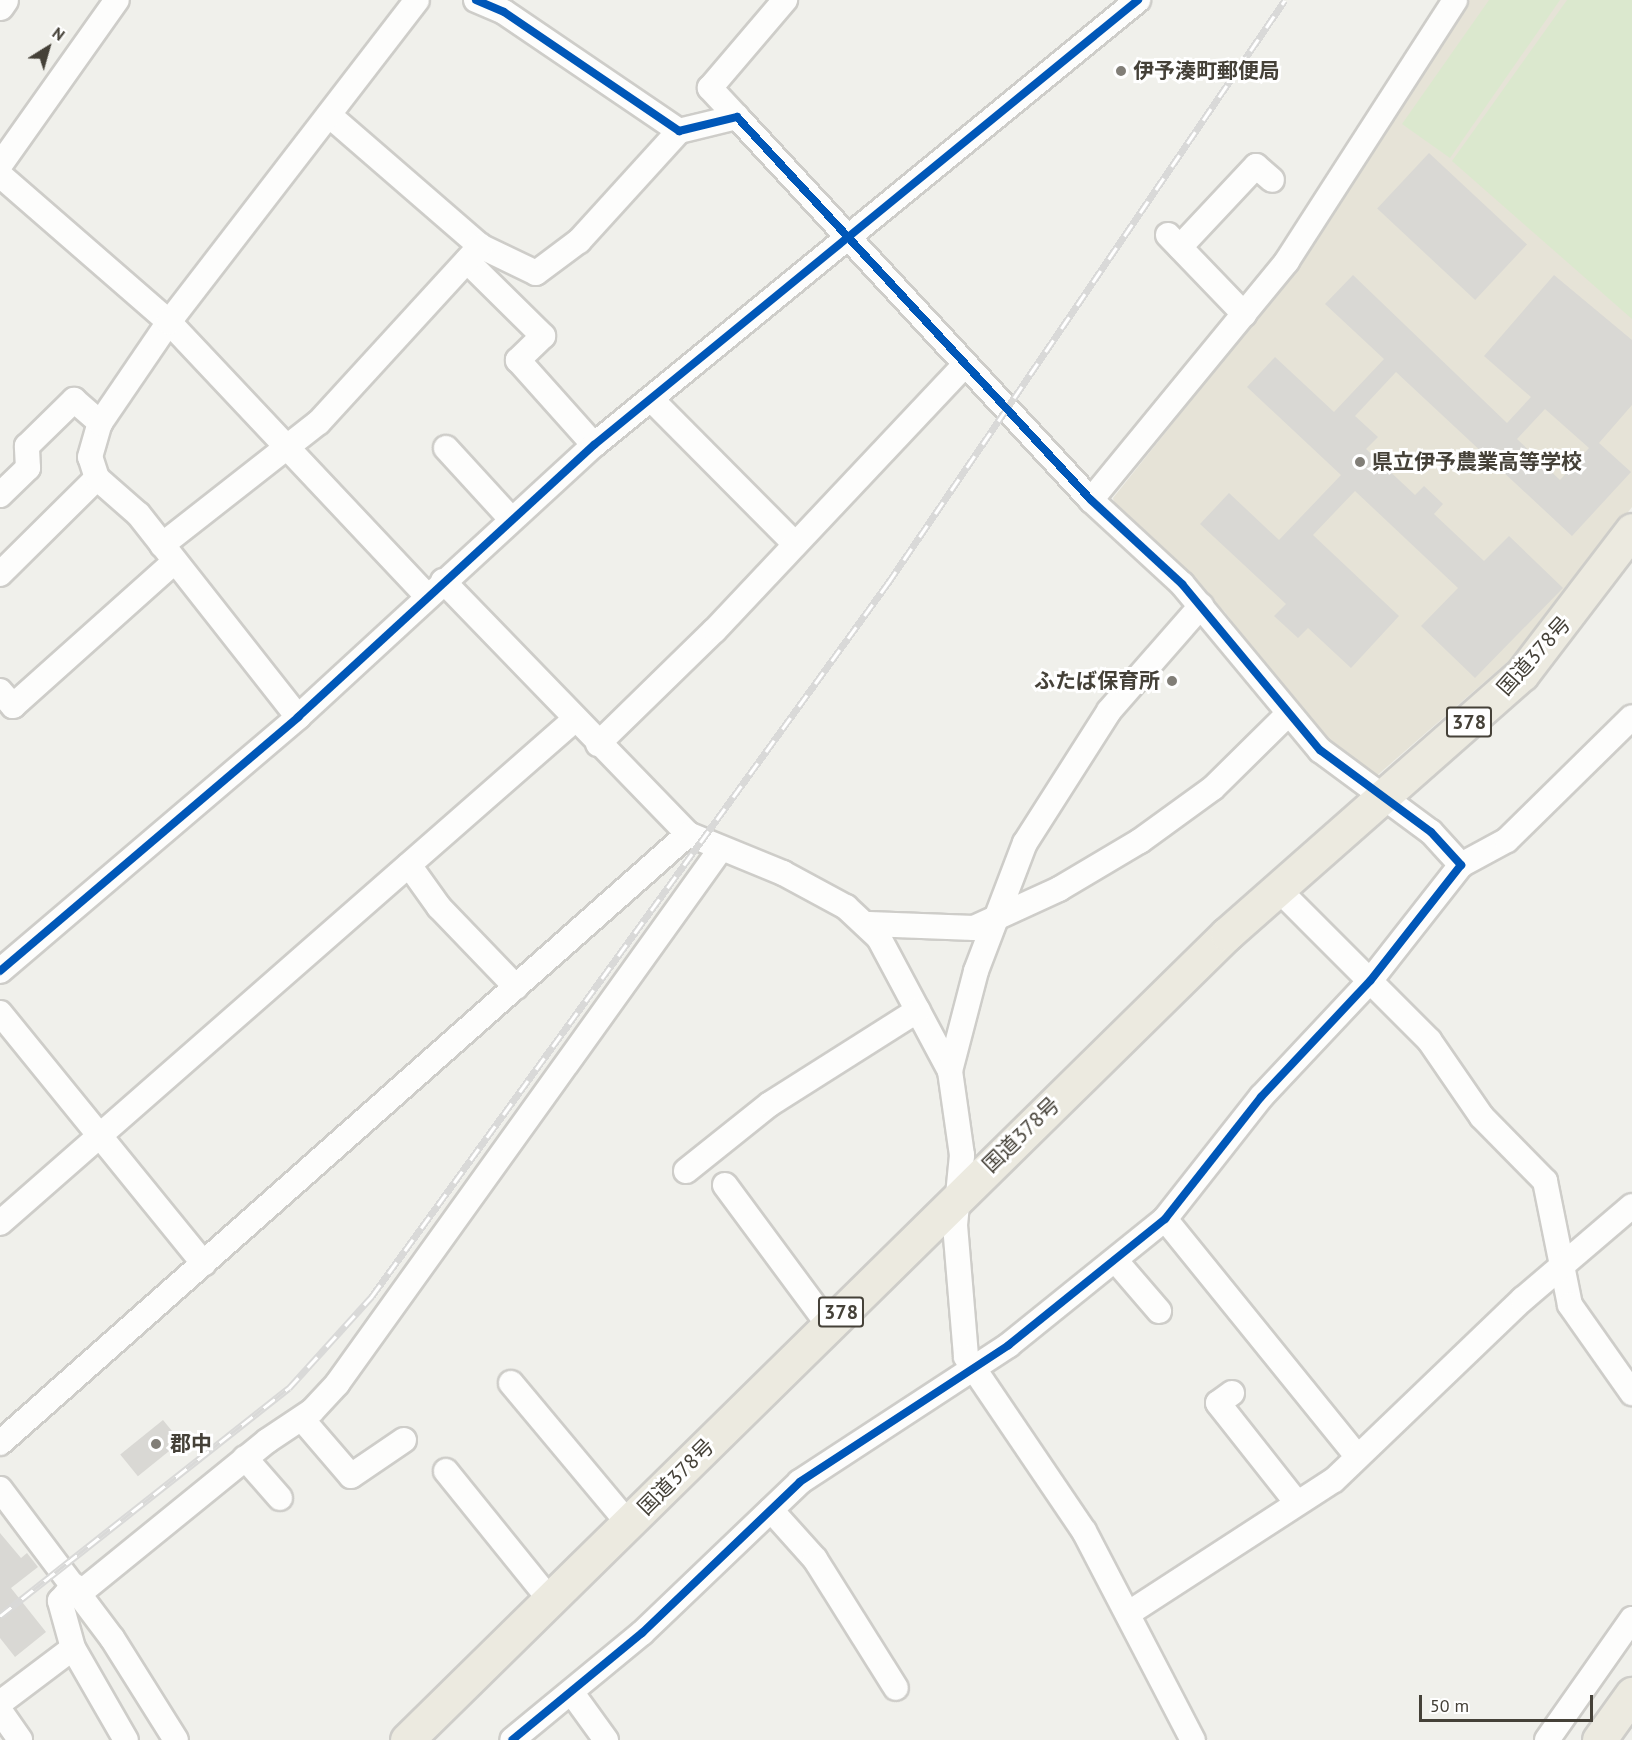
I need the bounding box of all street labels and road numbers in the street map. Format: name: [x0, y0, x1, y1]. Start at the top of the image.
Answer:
street label: 国道378号: [1492, 611, 1576, 701]
road number: 378: [1445, 705, 1493, 739]
street label: 国道378号: [977, 1092, 1065, 1178]
road number: 378: [817, 1295, 865, 1329]
street label: 国道378号: [633, 1434, 719, 1520]

